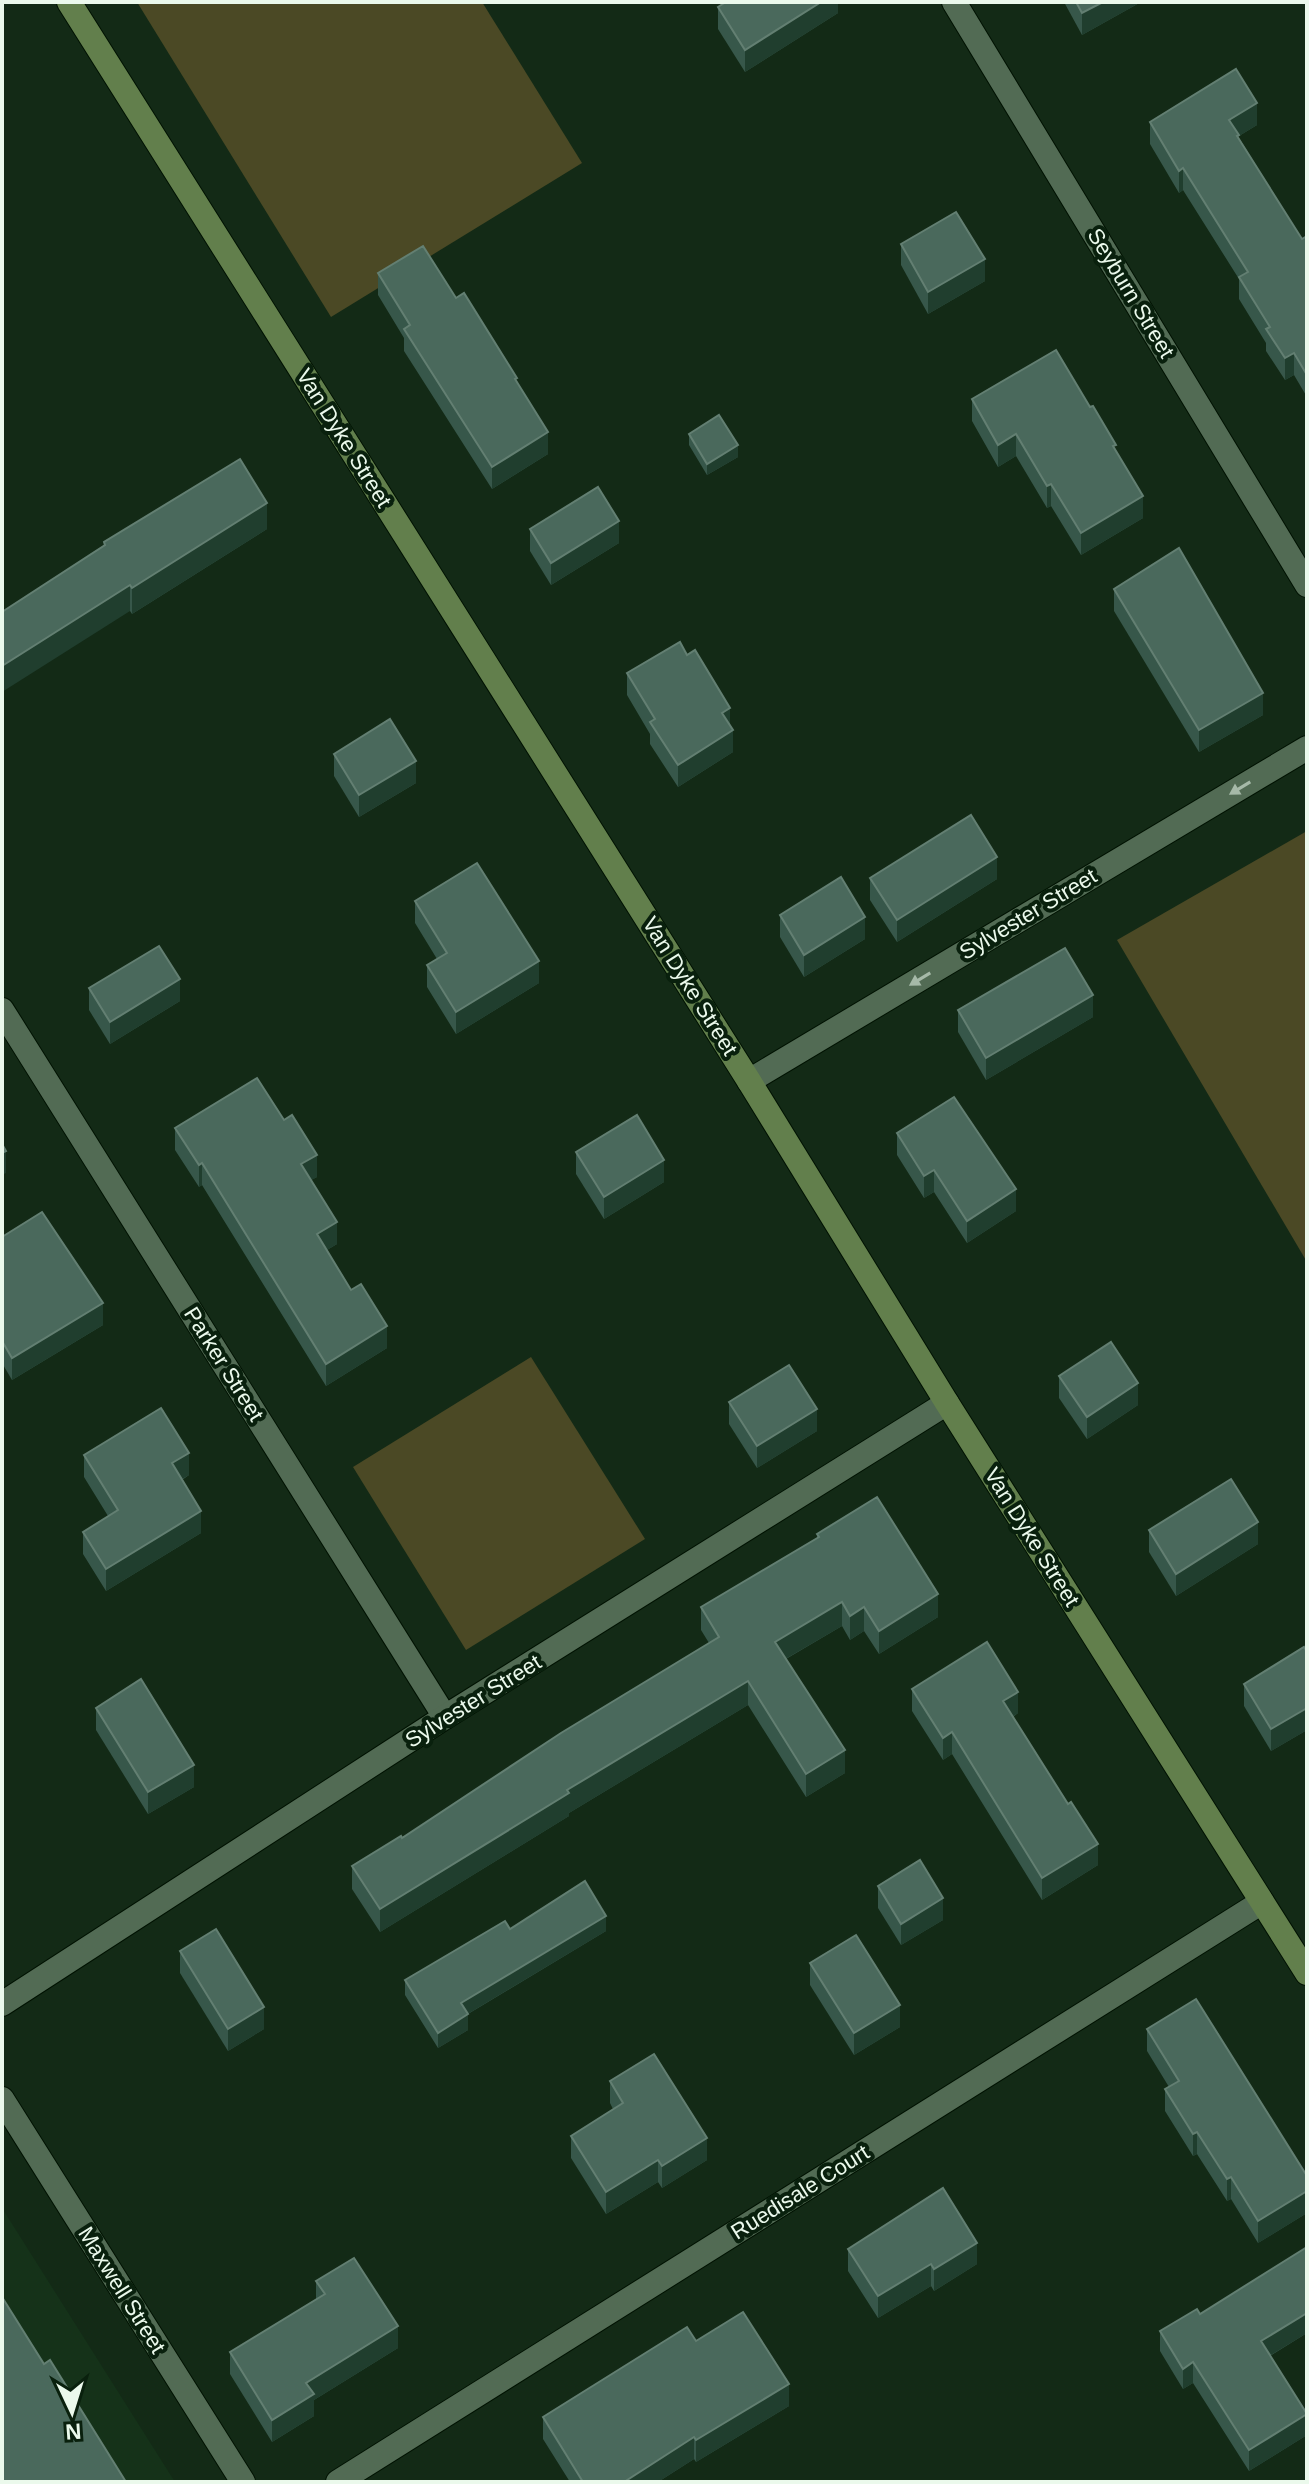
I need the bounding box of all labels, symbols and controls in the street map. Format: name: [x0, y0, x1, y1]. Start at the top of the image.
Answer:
street label: Seyburn Street: [1082, 224, 1180, 362]
street label: Van Dyke Street: [291, 364, 397, 512]
one-way arrow: [1229, 781, 1251, 795]
street label: Sylvester Street: [955, 863, 1101, 965]
street label: Van Dyke Street: [637, 912, 743, 1060]
one-way arrow: [909, 972, 931, 986]
street label: Parker Street: [179, 1302, 269, 1426]
street label: Van Dyke Street: [979, 1463, 1085, 1611]
street label: Sylvester Street: [401, 1649, 545, 1753]
street label: Ruedisale Court: [726, 2140, 874, 2244]
street label: Maxwell Street: [73, 2222, 171, 2358]
north arrow: [32, 2372, 112, 2452]
text: N: [65, 2418, 82, 2444]

